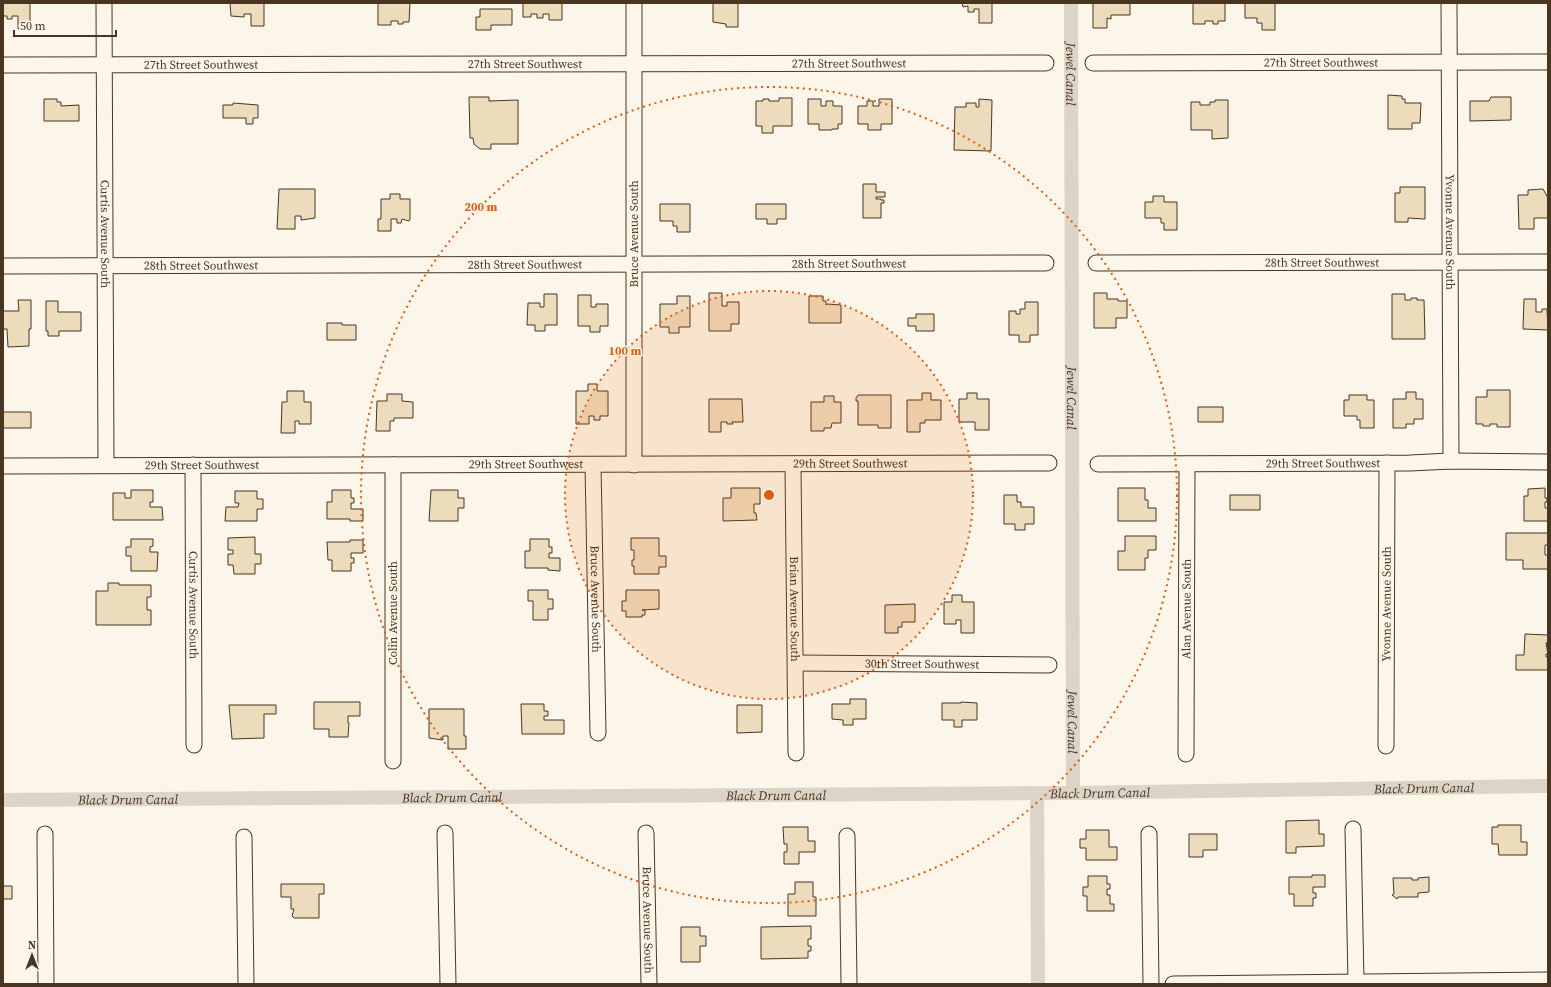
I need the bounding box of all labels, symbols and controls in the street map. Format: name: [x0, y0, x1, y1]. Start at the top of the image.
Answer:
scale bar: [14, 12, 116, 38]
text: 50 m: [20, 18, 46, 34]
water label: Jewel Canal: [1062, 40, 1079, 106]
street label: 27th Street Southwest: [1264, 54, 1378, 71]
street label: 27th Street Southwest: [792, 55, 906, 71]
street label: 27th Street Southwest: [468, 56, 582, 72]
street label: 27th Street Southwest: [144, 57, 258, 73]
street label: Yvonne Avenue South: [1442, 174, 1458, 290]
street label: Curtis Avenue South: [97, 180, 113, 288]
street label: Bruce Avenue South: [626, 180, 642, 288]
text: 200 m: [465, 199, 498, 215]
street label: 28th Street Southwest: [1265, 254, 1379, 271]
street label: 28th Street Southwest: [792, 255, 906, 272]
street label: 28th Street Southwest: [468, 256, 582, 273]
street label: 28th Street Southwest: [144, 257, 258, 274]
text: 100 m: [609, 343, 642, 359]
water label: Jewel Canal: [1063, 364, 1080, 430]
street label: 29th Street Southwest: [793, 455, 907, 472]
street label: 29th Street Southwest: [1266, 455, 1380, 471]
street label: 29th Street Southwest: [469, 456, 583, 472]
street label: 29th Street Southwest: [145, 457, 259, 473]
centre of rings: [762, 488, 776, 502]
street label: Bruce Avenue South: [587, 545, 604, 653]
street label: Yvonne Avenue South: [1378, 546, 1395, 662]
street label: Curtis Avenue South: [185, 551, 202, 659]
street label: Brian Avenue South: [786, 556, 803, 662]
street label: Alan Avenue South: [1178, 559, 1195, 659]
street label: Colin Avenue South: [385, 561, 401, 665]
street label: 30th Street Southwest: [865, 656, 979, 672]
water label: Jewel Canal: [1064, 688, 1081, 754]
water label: Black Drum Canal: [1373, 779, 1475, 798]
water label: Black Drum Canal: [1049, 784, 1151, 802]
water label: Black Drum Canal: [725, 787, 826, 804]
water label: Black Drum Canal: [401, 789, 503, 806]
water label: Black Drum Canal: [77, 791, 179, 809]
street label: Bruce Avenue South: [639, 866, 657, 974]
north arrow: [12, 935, 52, 975]
text: N: [28, 938, 36, 953]

